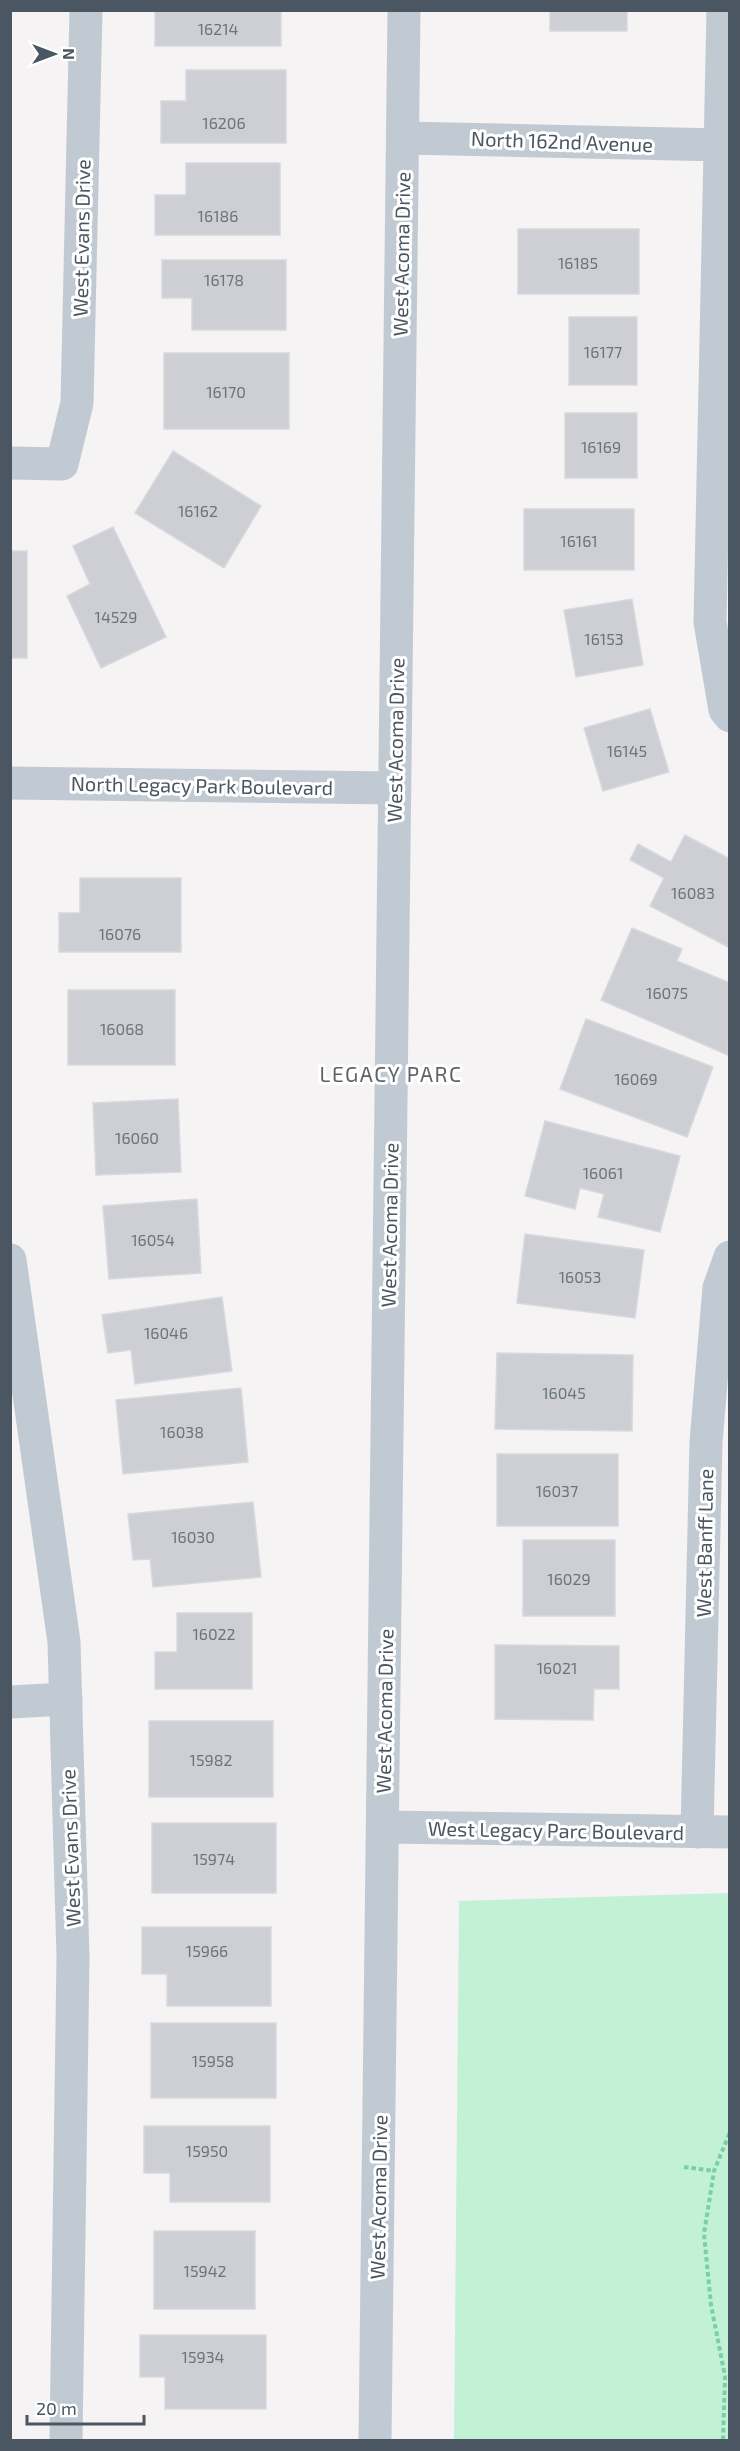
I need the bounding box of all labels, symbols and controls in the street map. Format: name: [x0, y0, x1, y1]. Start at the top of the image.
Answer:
house number: 16214: [198, 19, 239, 38]
north arrow: [24, 24, 84, 84]
text: N: [60, 48, 79, 60]
house number: 16206: [202, 113, 246, 132]
street label: North 162nd Avenue: [471, 126, 653, 156]
street label: West Evans Drive: [68, 159, 94, 317]
street label: West Acoma Drive: [388, 171, 414, 337]
house number: 16186: [198, 206, 238, 225]
house number: 16185: [558, 253, 598, 272]
house number: 16178: [204, 270, 244, 289]
house number: 16177: [584, 342, 622, 361]
house number: 16170: [206, 382, 246, 401]
house number: 16169: [581, 437, 621, 456]
house number: 16162: [178, 501, 218, 520]
house number: 16161: [560, 531, 598, 550]
house number: 14529: [95, 607, 137, 626]
house number: 16153: [584, 629, 624, 648]
street label: West Acoma Drive: [382, 657, 408, 823]
house number: 16145: [607, 741, 647, 760]
street label: North Legacy Park Boulevard: [71, 771, 333, 799]
house number: 16083: [671, 883, 715, 902]
house number: 16076: [99, 924, 141, 943]
house number: 16075: [646, 983, 688, 1002]
house number: 16068: [100, 1019, 144, 1038]
district label: LEGACY PARC: [320, 1061, 462, 1086]
house number: 16069: [614, 1069, 658, 1088]
house number: 16060: [115, 1128, 159, 1147]
street label: West Acoma Drive: [376, 1142, 402, 1308]
house number: 16061: [583, 1163, 623, 1182]
house number: 16054: [131, 1230, 175, 1249]
house number: 16053: [559, 1267, 601, 1286]
house number: 16046: [144, 1323, 188, 1342]
house number: 16045: [542, 1383, 586, 1402]
house number: 16038: [160, 1422, 204, 1441]
street label: West Banff Lane: [691, 1468, 717, 1618]
house number: 16037: [536, 1481, 578, 1500]
house number: 16030: [171, 1527, 215, 1546]
house number: 16029: [547, 1569, 591, 1588]
house number: 16022: [192, 1624, 236, 1643]
street label: West Acoma Drive: [371, 1628, 397, 1794]
house number: 16021: [537, 1658, 577, 1677]
house number: 15982: [190, 1750, 232, 1769]
street label: West Evans Drive: [55, 1769, 85, 1927]
street label: West Legacy Parc Boulevard: [428, 1816, 684, 1844]
house number: 15974: [193, 1849, 235, 1868]
house number: 15966: [186, 1941, 228, 1960]
house number: 15958: [192, 2051, 234, 2070]
street label: West Acoma Drive: [365, 2114, 391, 2280]
house number: 15950: [186, 2141, 228, 2160]
house number: 15942: [184, 2261, 226, 2280]
house number: 15934: [182, 2347, 225, 2366]
scale bar: [27, 2388, 144, 2426]
text: 20 m: [36, 2397, 77, 2419]

